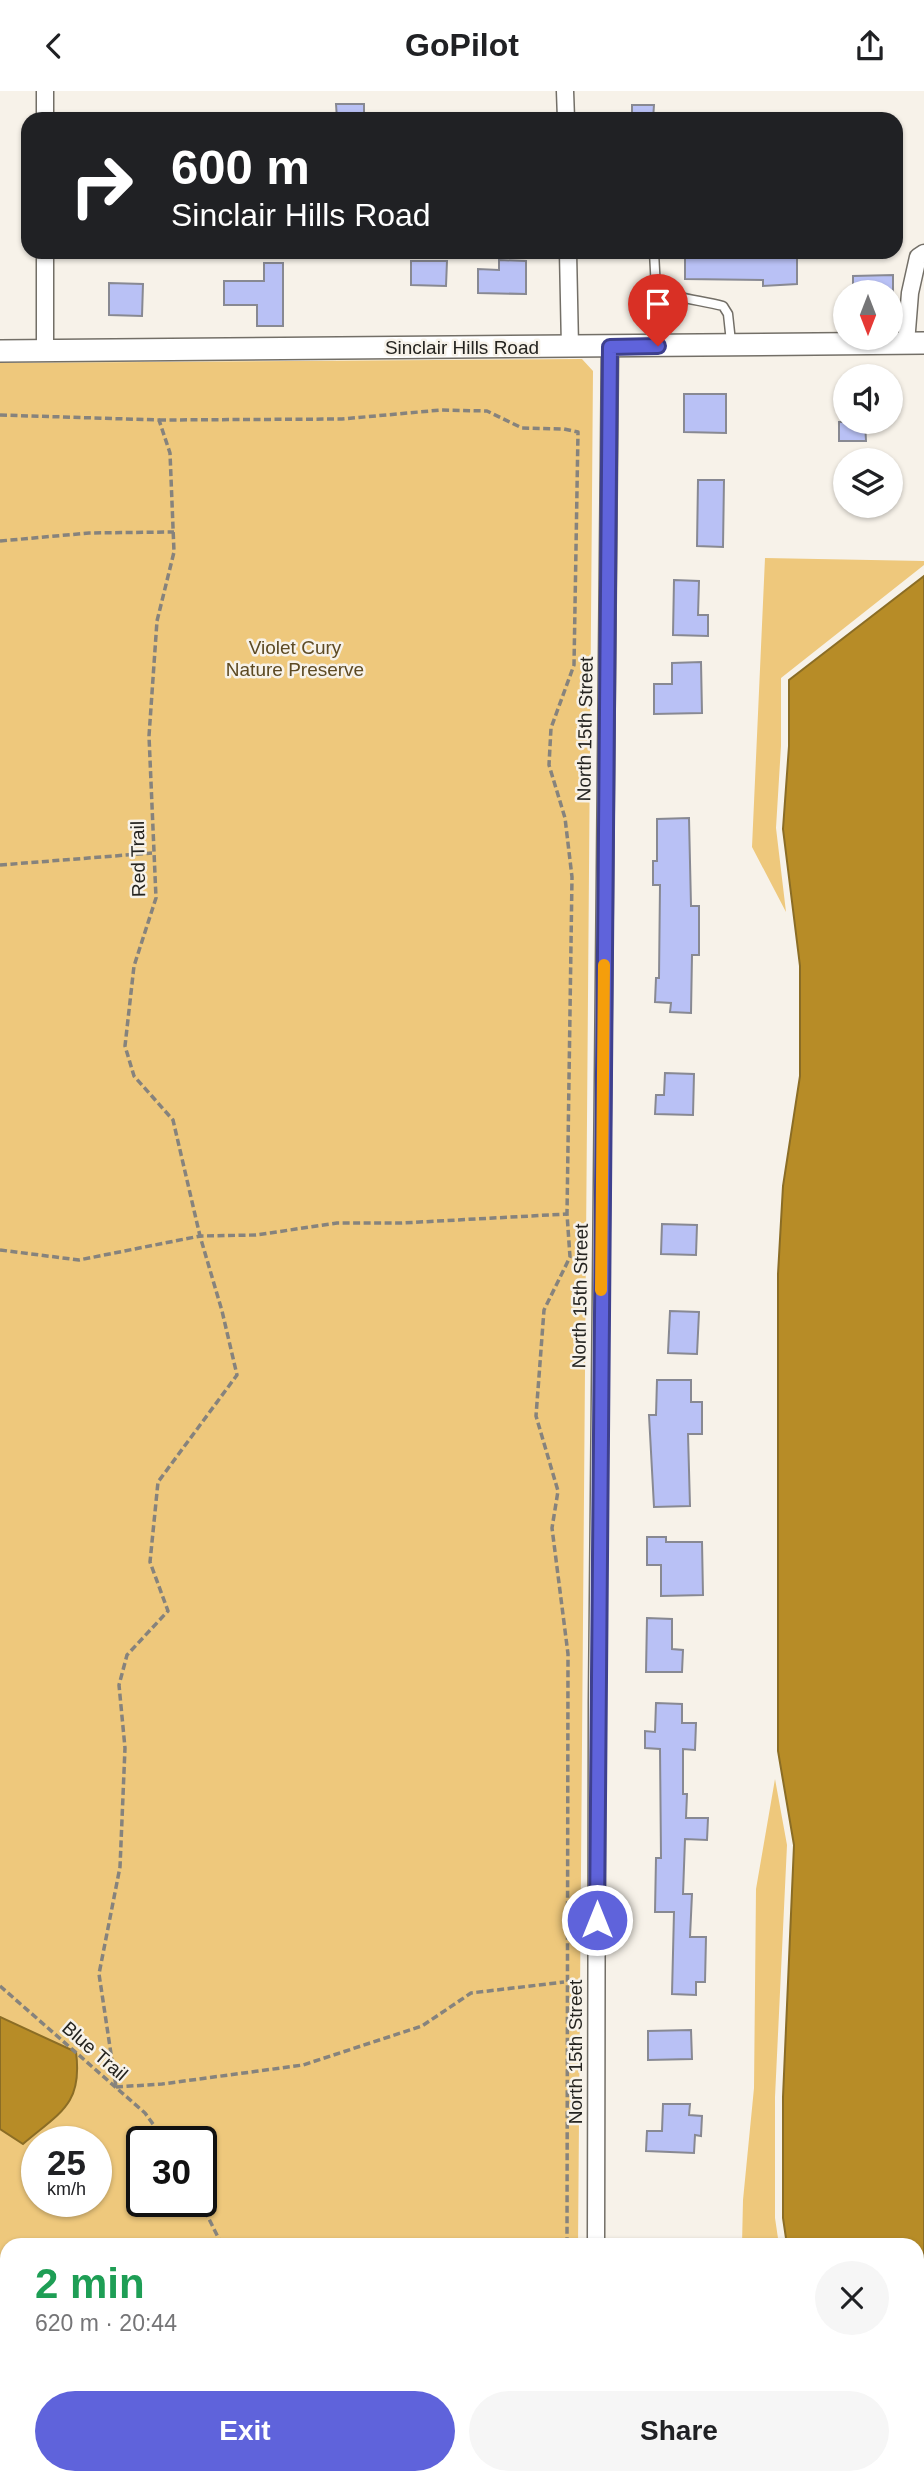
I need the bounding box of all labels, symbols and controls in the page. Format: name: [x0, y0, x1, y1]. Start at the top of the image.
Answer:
icon: back: [35, 27, 73, 65]
text: GoPilot: [405, 27, 519, 63]
icon: share: [851, 27, 889, 65]
icon: right: [56, 140, 147, 231]
text: 600 m: [171, 140, 310, 194]
text: Sinclair Hills Road: [171, 197, 431, 233]
pin: [628, 274, 688, 346]
north arrow: [833, 280, 903, 350]
map controls: [833, 280, 903, 518]
icon: arrive: [639, 285, 677, 323]
street label: Sinclair Hills Road: [385, 337, 539, 358]
button: sound: [833, 364, 903, 434]
button: layers: [833, 448, 903, 518]
park label: Violet Cury Nature Preserve: [226, 637, 364, 680]
street label: North 15th Street: [573, 656, 597, 802]
street label: Red Trail: [127, 821, 149, 897]
street label: North 15th Street: [568, 1223, 592, 1369]
position arrow: [560, 1883, 634, 1957]
street label: North 15th Street: [565, 1979, 586, 2124]
street label: Blue Trail: [58, 2017, 132, 2085]
speed limit sign: 30: [126, 2126, 217, 2217]
text: 25: [47, 2143, 86, 2182]
text: km/h: [47, 2179, 86, 2199]
text: 2 min: [35, 2260, 145, 2307]
button: close: [815, 2261, 889, 2335]
text: 620 m · 20:44: [35, 2310, 177, 2336]
button: Exit: [35, 2391, 455, 2471]
button: Share: [469, 2391, 889, 2471]

